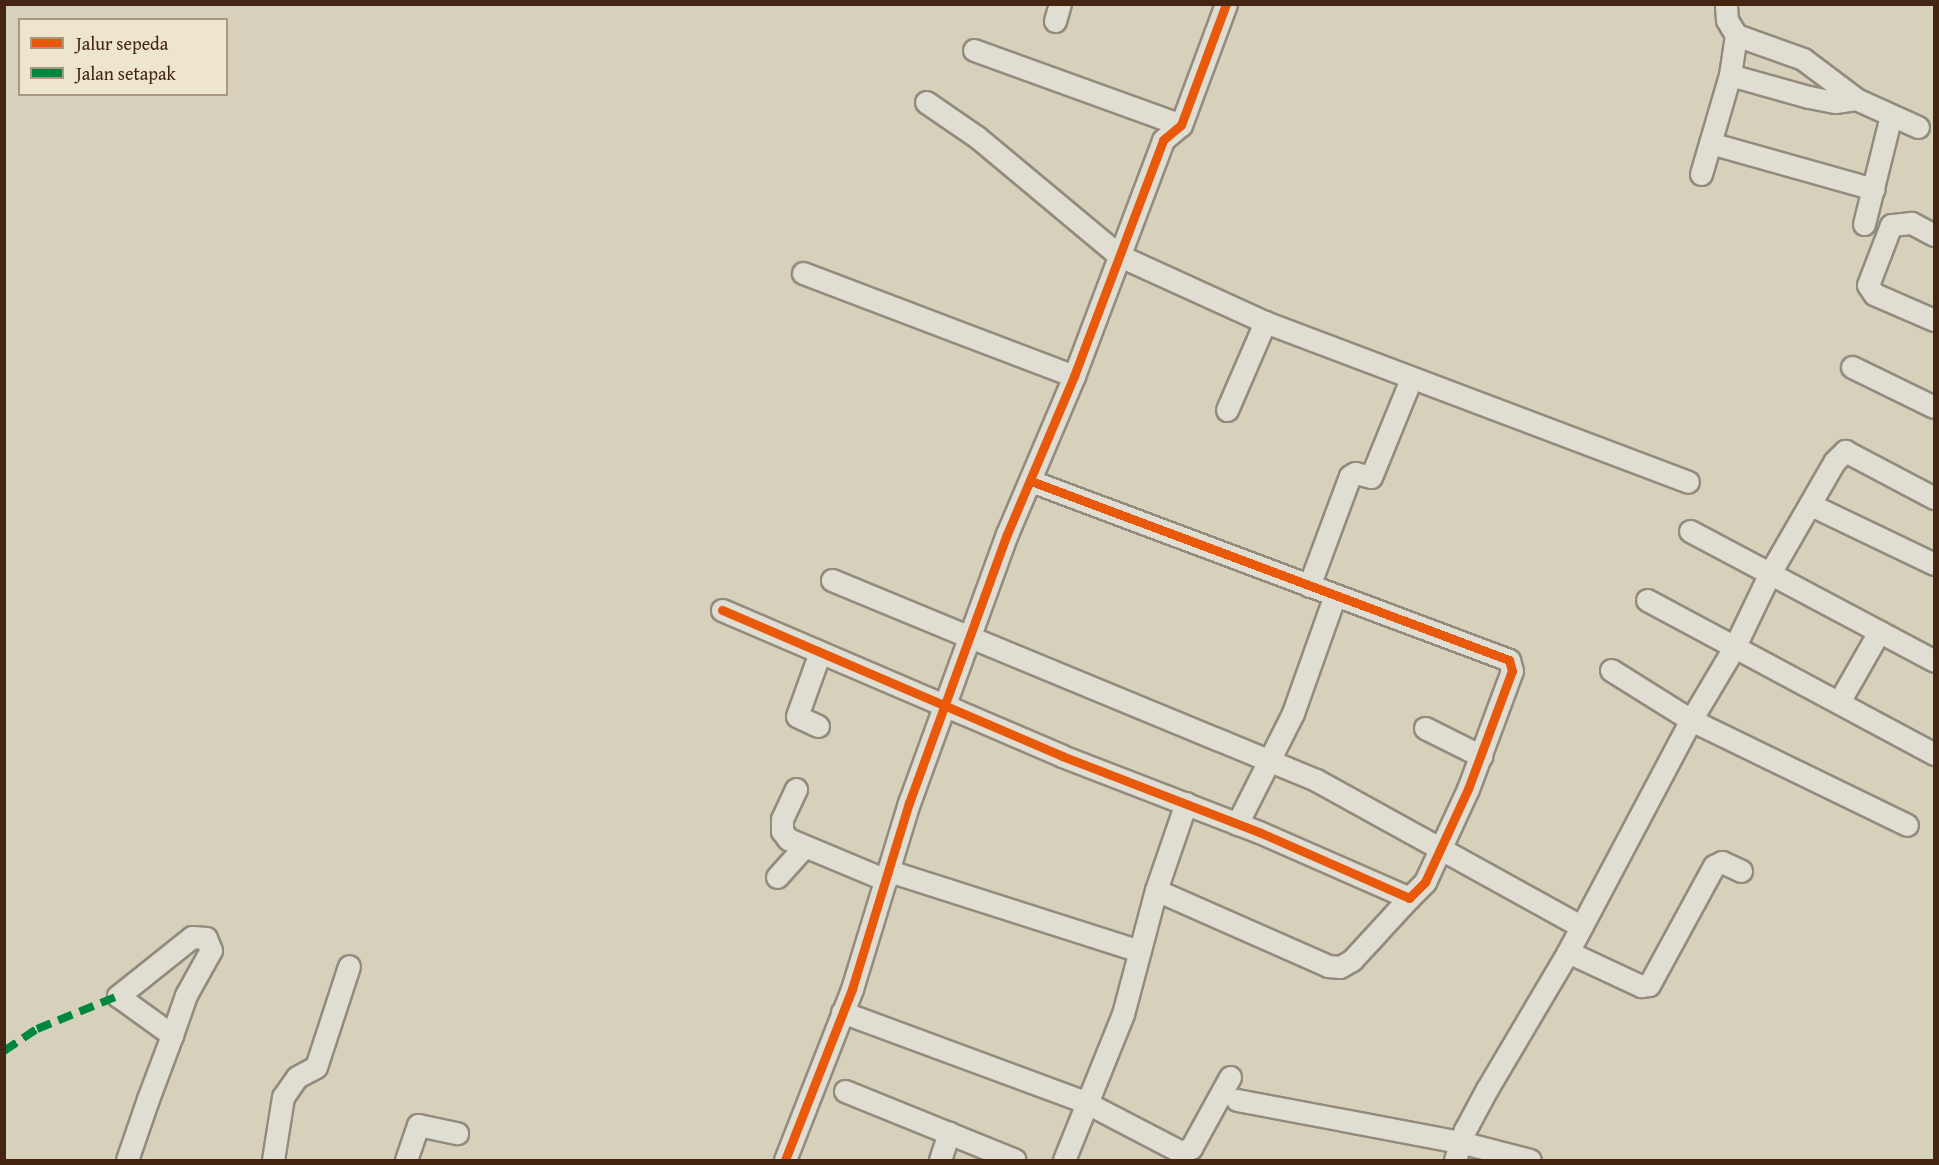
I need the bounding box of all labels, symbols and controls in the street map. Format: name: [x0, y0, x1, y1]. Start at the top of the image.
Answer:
legend: [18, 18, 228, 96]
text: Jalur sepeda: [76, 30, 168, 57]
text: Jalan setapak: [76, 60, 176, 87]

